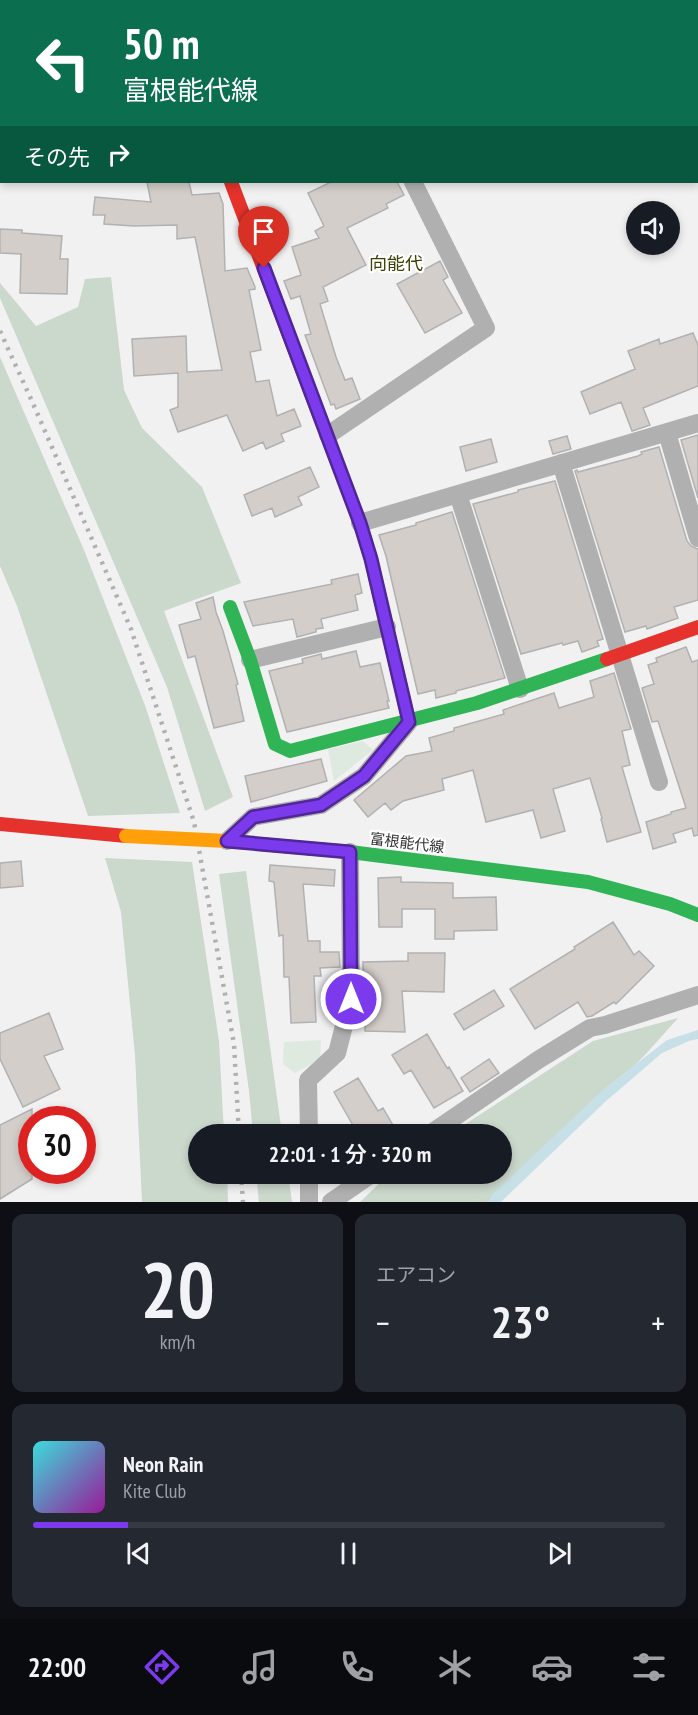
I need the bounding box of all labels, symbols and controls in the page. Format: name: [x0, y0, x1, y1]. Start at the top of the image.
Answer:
text: 50 m: [123, 16, 200, 71]
icon: left: [24, 24, 102, 102]
text: 富根能代線: [123, 73, 258, 107]
icon: right: [102, 138, 135, 171]
text: その先: [24, 143, 90, 171]
map controls: [626, 201, 680, 255]
button: sound: [626, 201, 680, 255]
pin: [238, 206, 289, 268]
icon: arrive: [247, 215, 280, 248]
district label: 向能代: [369, 252, 423, 275]
street label: 富根能代線: [369, 829, 445, 857]
position arrow: [319, 967, 383, 1031]
speed limit sign: 30: [18, 1106, 96, 1184]
text: 22:01 · 1 分 · 320 m: [269, 1140, 431, 1168]
text: 20: [140, 1239, 215, 1340]
text: エアコン: [376, 1262, 456, 1288]
text: 23°: [491, 1292, 550, 1350]
text: −: [376, 1301, 390, 1344]
text: +: [651, 1301, 665, 1344]
text: km/h: [160, 1329, 195, 1355]
text: Neon Rain: [123, 1450, 203, 1478]
text: Kite Club: [123, 1478, 186, 1504]
icon: previous: [122, 1537, 155, 1570]
icon: pause: [332, 1537, 365, 1570]
icon: next: [543, 1537, 576, 1570]
icon: directions: [141, 1646, 183, 1688]
icon: music: [239, 1646, 281, 1688]
icon: phone: [336, 1646, 378, 1688]
icon: climate: [434, 1646, 476, 1688]
icon: car: [531, 1646, 573, 1688]
icon: filters: [628, 1646, 670, 1688]
text: 22:00: [28, 1650, 86, 1684]

